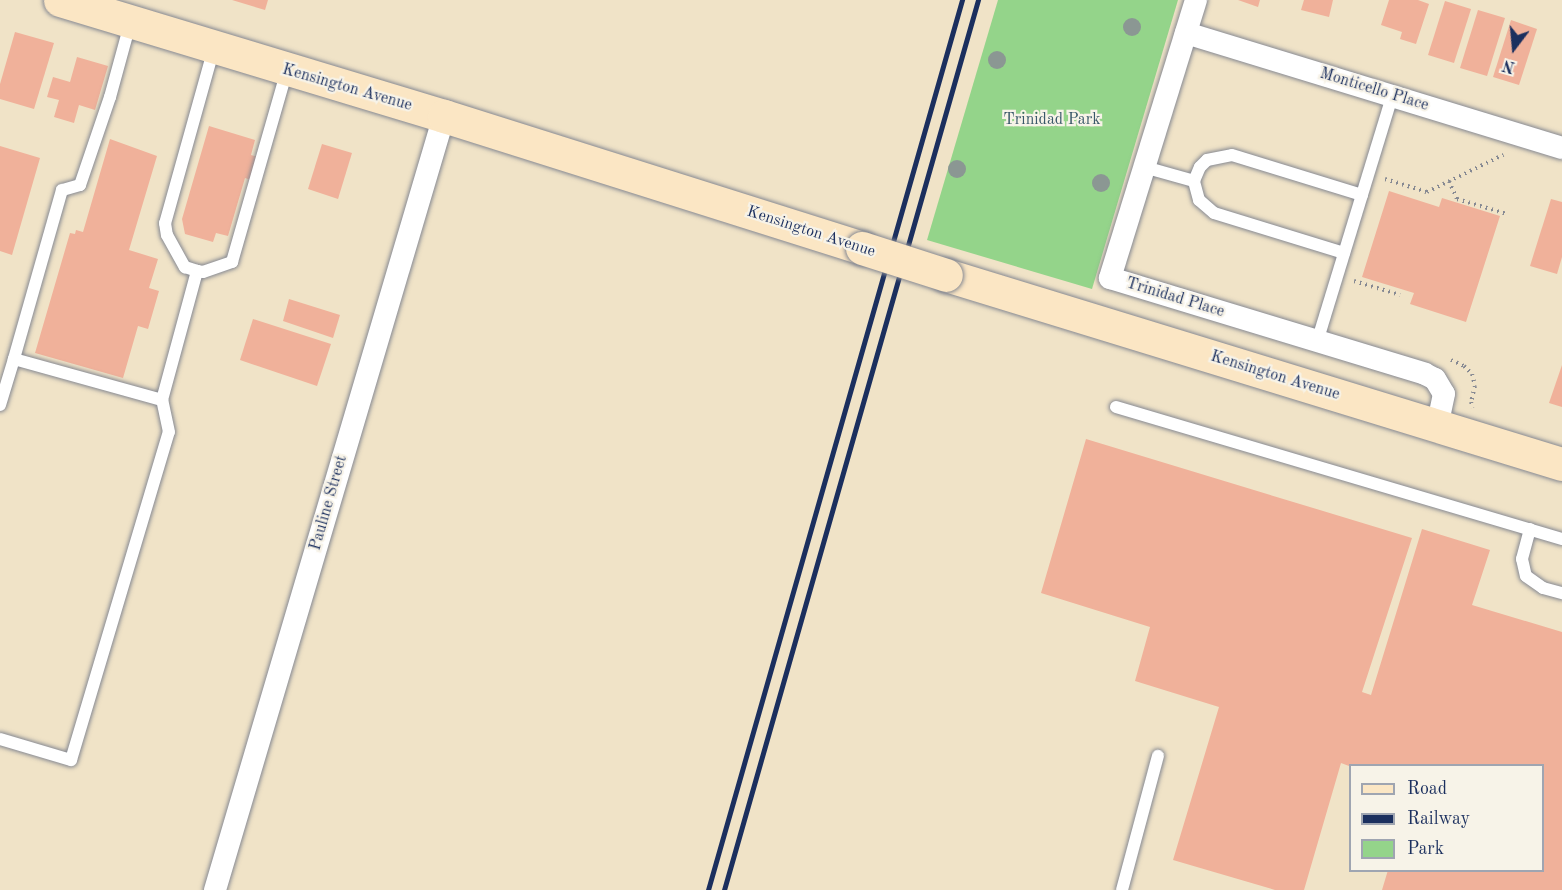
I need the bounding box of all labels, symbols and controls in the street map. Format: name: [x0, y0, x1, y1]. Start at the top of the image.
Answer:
north arrow: [1484, 18, 1544, 78]
text: N: [1501, 56, 1517, 75]
street label: Kensington Avenue: [280, 60, 414, 116]
street label: Monticello Place: [1317, 64, 1431, 116]
park label: Trinidad Park: [1003, 110, 1101, 130]
street label: Kensington Avenue: [744, 202, 878, 262]
street label: Trinidad Place: [1124, 274, 1226, 322]
street label: Kensington Avenue: [1208, 347, 1342, 405]
street label: Pauline Street: [306, 453, 352, 553]
legend: [1349, 764, 1544, 872]
text: Road: [1407, 780, 1447, 798]
text: Railway: [1407, 810, 1470, 828]
text: Park: [1407, 840, 1444, 858]

